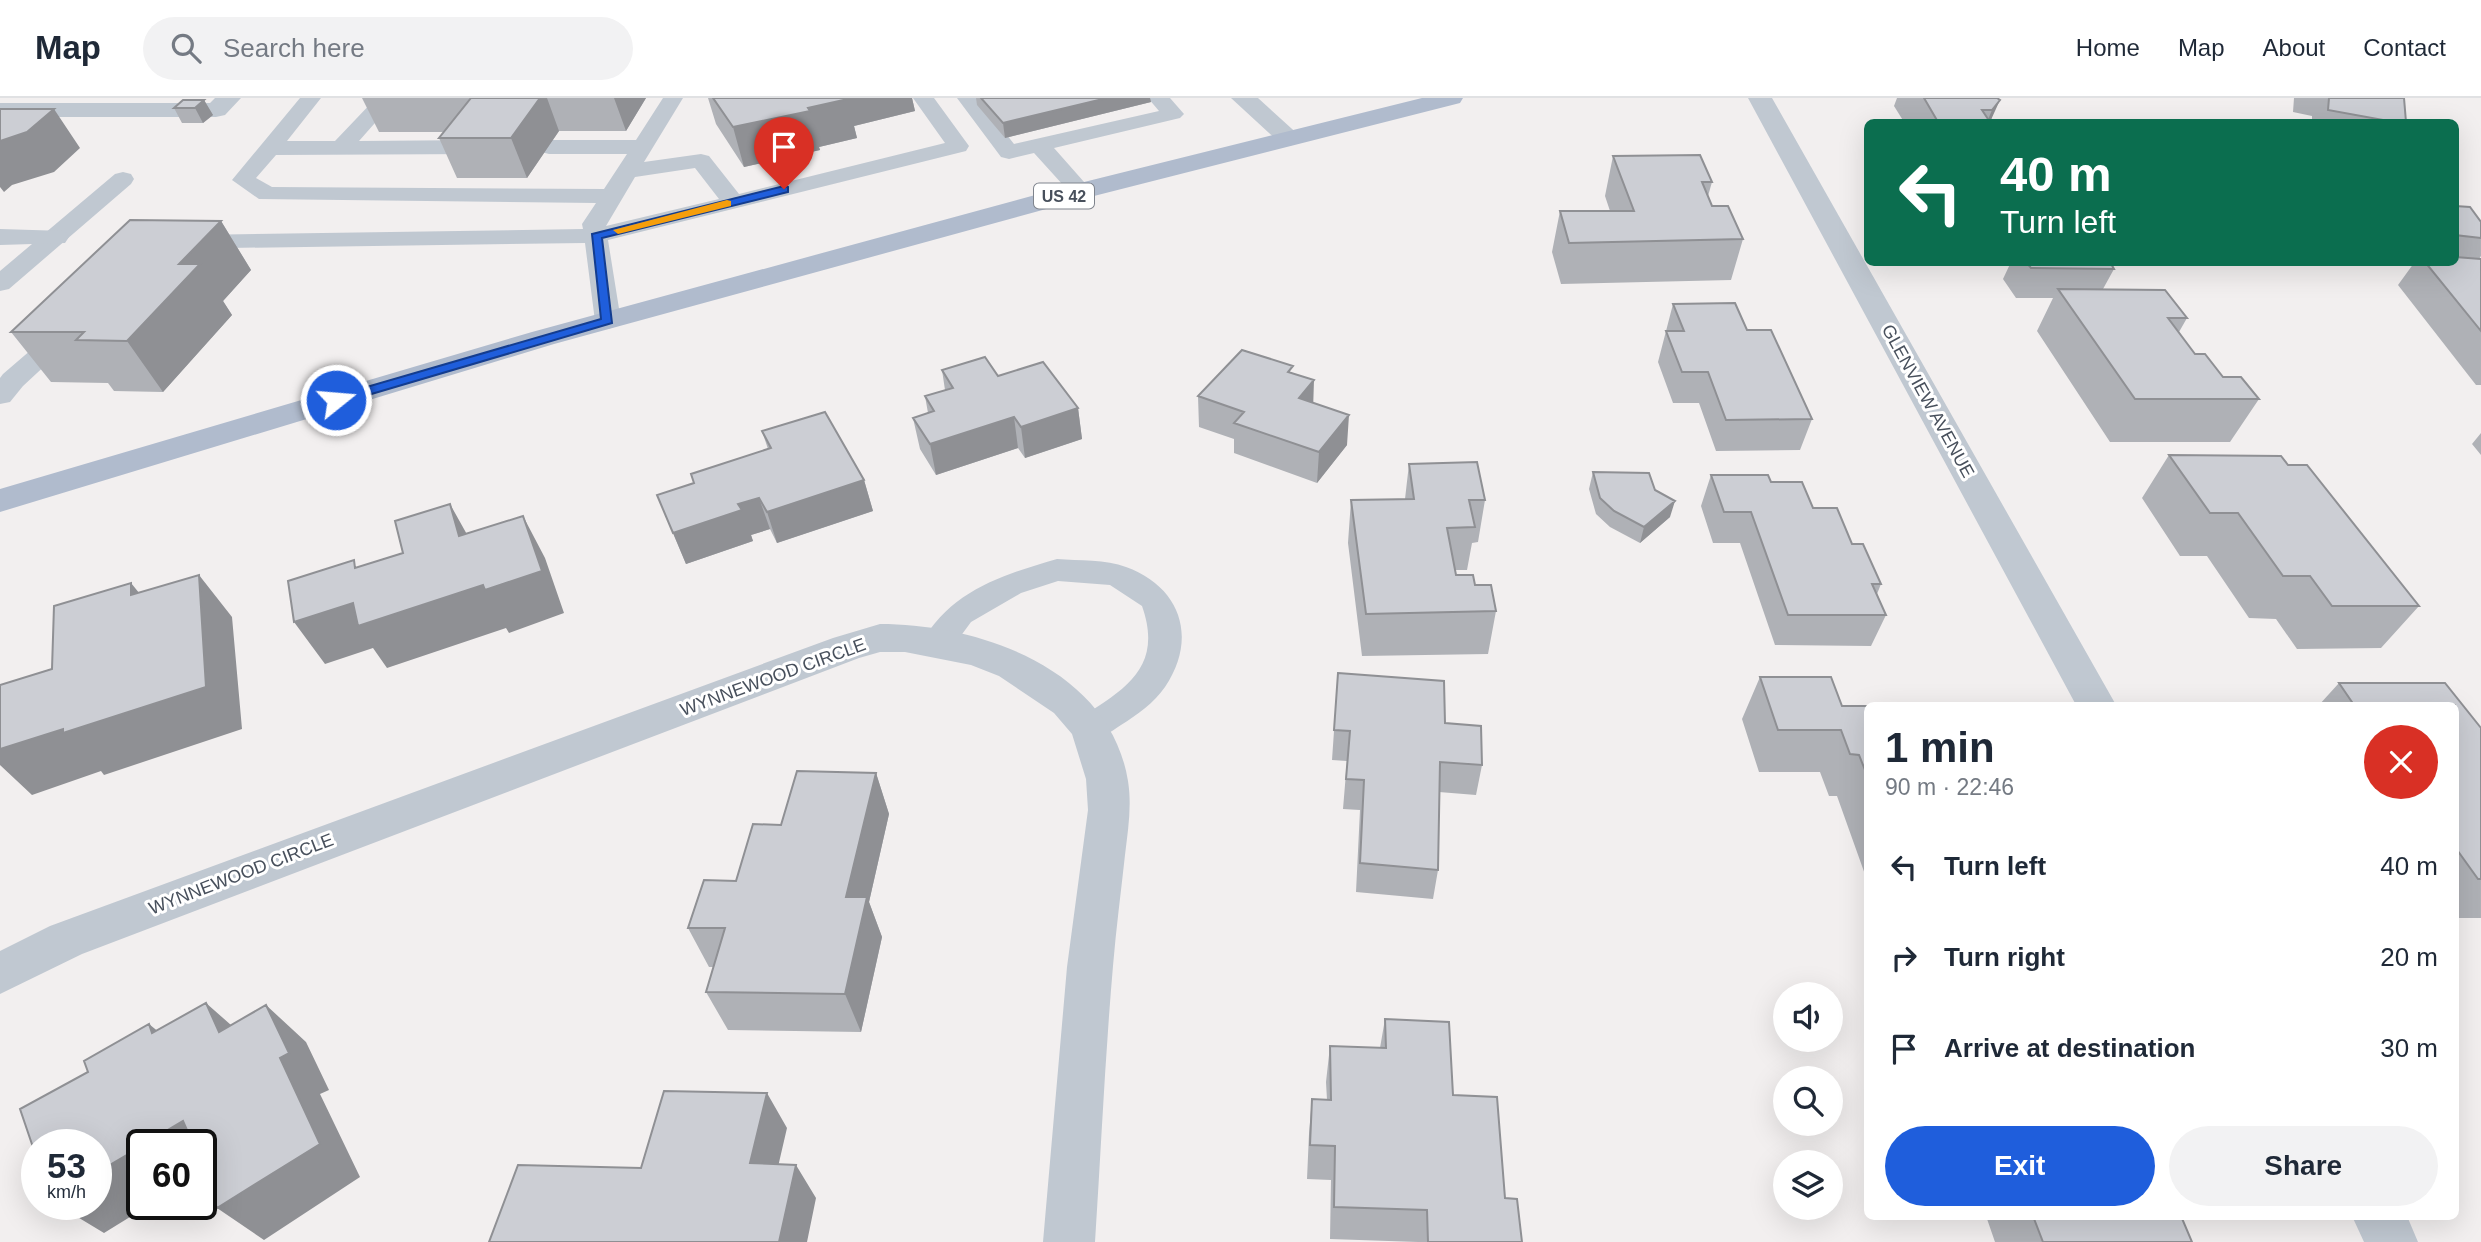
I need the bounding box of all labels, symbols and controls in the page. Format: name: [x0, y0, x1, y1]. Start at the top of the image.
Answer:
search box: [143, 17, 633, 80]
text: Map: [35, 29, 101, 66]
icon: search: [167, 29, 205, 67]
text: Search here: [223, 33, 365, 63]
text: Home: [2076, 34, 2140, 61]
text: Map: [2178, 34, 2225, 61]
text: About: [2263, 34, 2325, 61]
text: Contact: [2363, 34, 2446, 61]
pin: [754, 117, 814, 189]
icon: arrive: [765, 128, 803, 166]
icon: left: [1885, 147, 1976, 238]
text: 40 m: [2000, 147, 2112, 201]
road number: US 42: [1034, 184, 1094, 208]
text: Turn left: [2000, 204, 2116, 240]
street label: GLENVIEW AVENUE: [1878, 321, 1978, 481]
position arrow: [299, 363, 373, 437]
street label: WYNNEWOOD CIRCLE: [677, 634, 869, 720]
text: 1 min: [1885, 724, 1995, 771]
button: close: [2364, 725, 2438, 799]
text: 90 m · 22:46: [1885, 774, 2014, 800]
street label: WYNNEWOOD CIRCLE: [146, 830, 336, 918]
icon: left: [1885, 848, 1923, 886]
text: Turn left: [1944, 851, 2046, 881]
text: 40 m: [2380, 851, 2438, 881]
icon: right: [1885, 939, 1923, 977]
text: Turn right: [1944, 942, 2065, 972]
text: 20 m: [2380, 942, 2438, 972]
map controls: [1773, 982, 1843, 1220]
button: sound: [1773, 982, 1843, 1052]
icon: arrive: [1885, 1030, 1923, 1068]
text: Arrive at destination: [1944, 1033, 2195, 1063]
text: 30 m: [2380, 1033, 2438, 1063]
button: search: [1773, 1066, 1843, 1136]
button: Exit: [1885, 1126, 2155, 1206]
button: Share: [2169, 1126, 2438, 1206]
speed limit sign: 60: [126, 1129, 217, 1220]
text: 53: [47, 1146, 86, 1185]
button: layers: [1773, 1150, 1843, 1220]
text: km/h: [47, 1182, 86, 1202]

